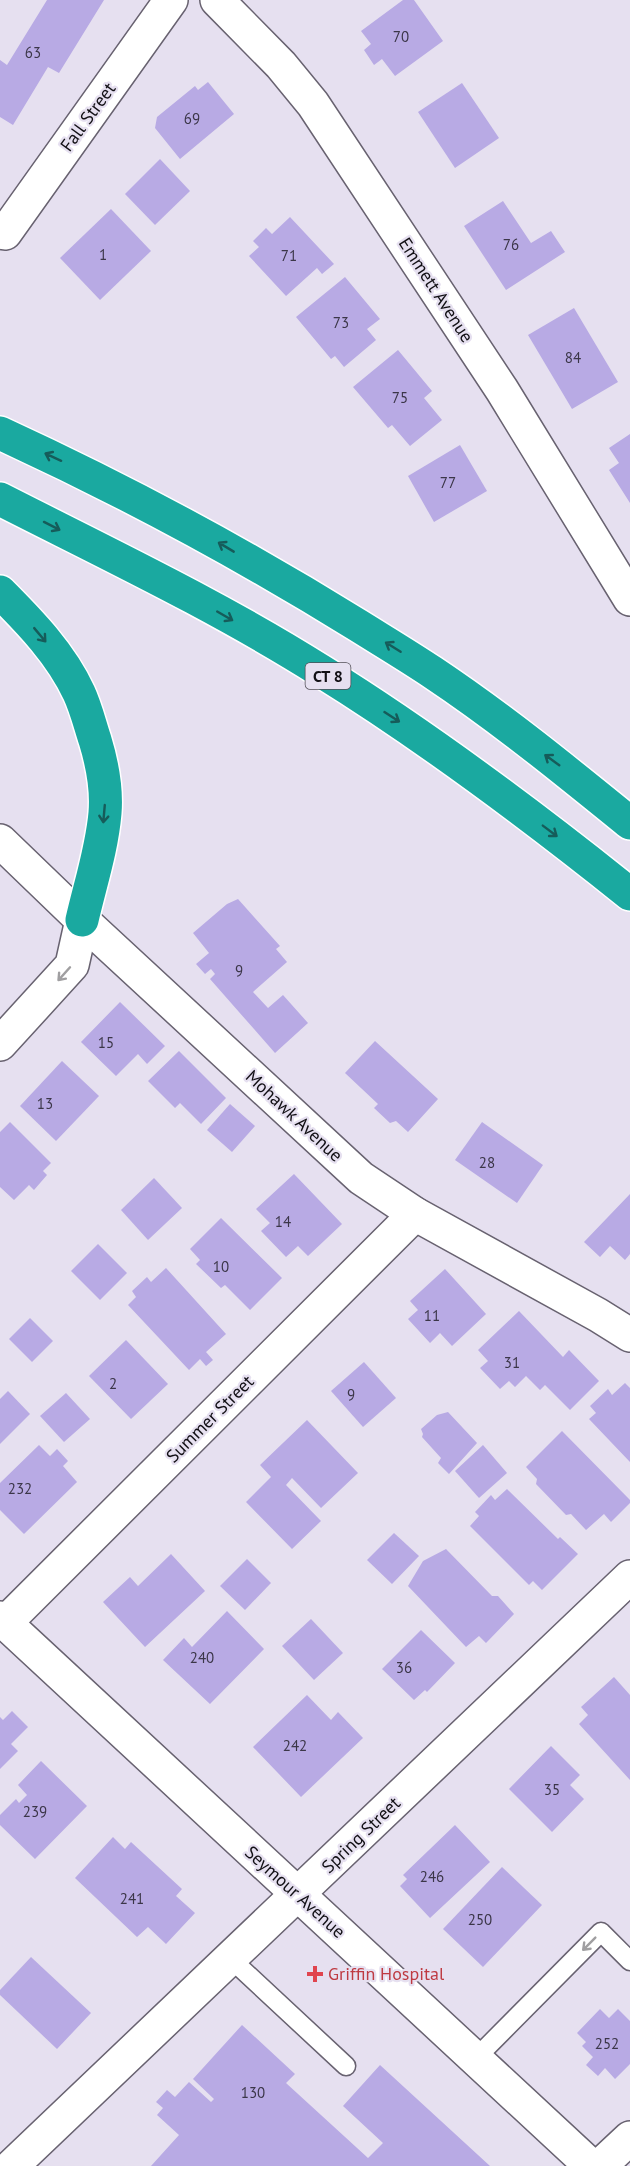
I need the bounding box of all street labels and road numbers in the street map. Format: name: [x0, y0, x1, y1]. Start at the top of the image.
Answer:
street label: Fall Street: [55, 78, 120, 156]
street label: Emmett Avenue: [394, 233, 479, 347]
road number: CT 8: [306, 663, 350, 689]
street label: Mohawk Avenue: [241, 1065, 348, 1166]
street label: Summer Street: [161, 1370, 258, 1467]
street label: Spring Street: [317, 1791, 405, 1878]
street label: Seymour Avenue: [240, 1841, 350, 1943]

